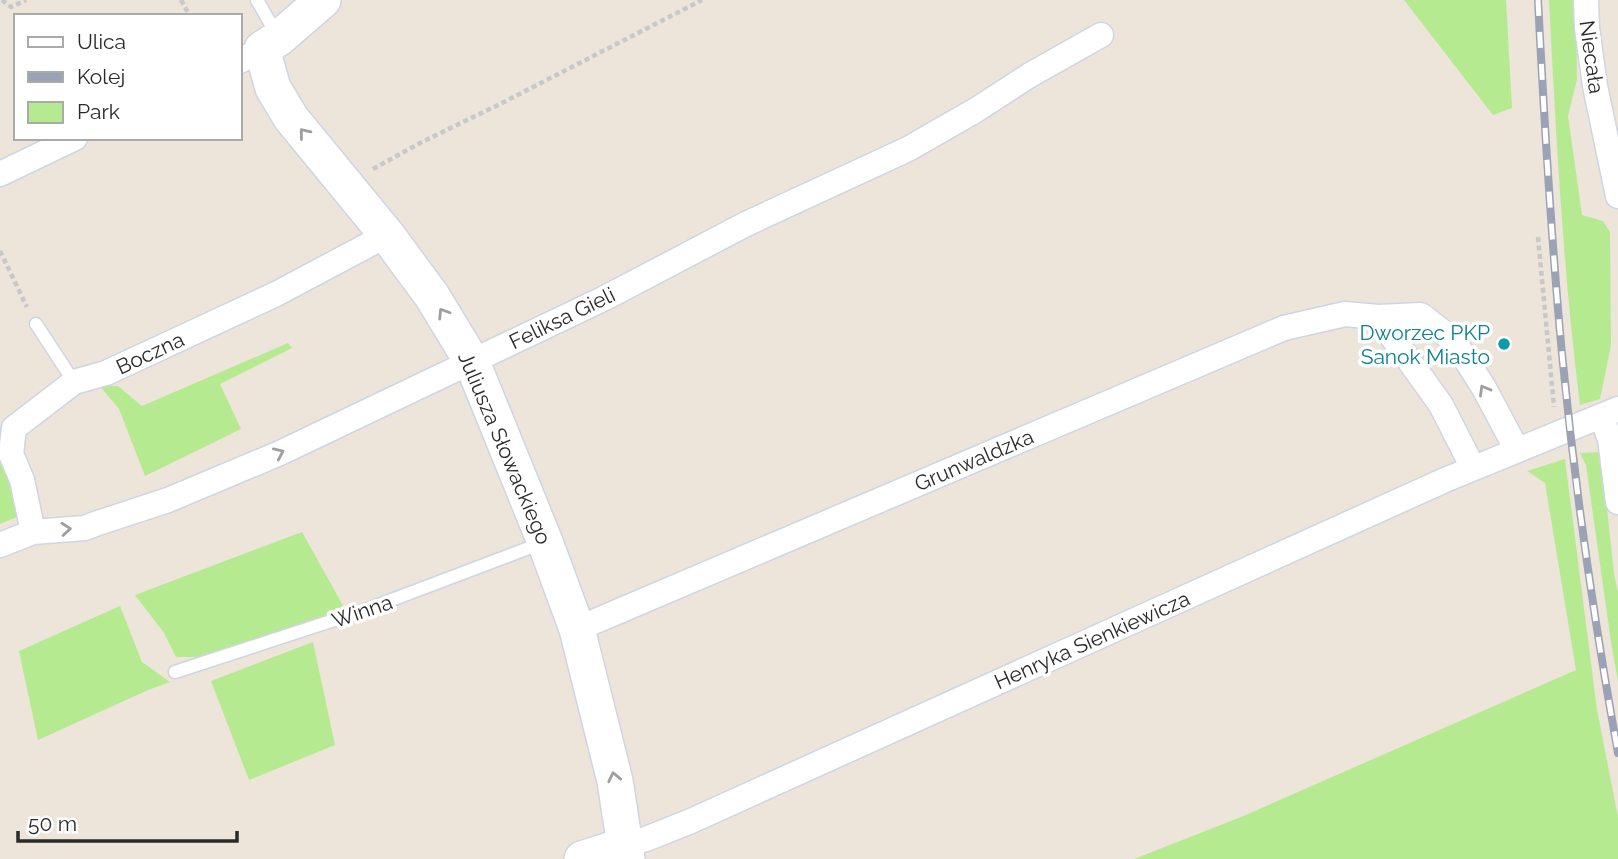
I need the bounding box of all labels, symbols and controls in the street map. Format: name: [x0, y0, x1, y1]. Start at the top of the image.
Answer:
legend: [14, 14, 242, 140]
street label: Niecała: [1574, 19, 1610, 95]
text: Ulica: [77, 29, 126, 54]
text: Kolej: [77, 64, 125, 89]
text: Park: [77, 99, 120, 124]
one-way arrow: [299, 129, 312, 141]
street label: Feliksa Gieli: [505, 282, 619, 354]
one-way arrow: [438, 308, 451, 321]
place label: Dworzec PKP Sanok Miasto: [1359, 320, 1490, 369]
street label: Boczna: [112, 326, 188, 380]
marker: Dworzec PKP Sanok Miasto: [1496, 336, 1512, 352]
street label: Juliusza Słowackiego: [453, 348, 557, 548]
one-way arrow: [1480, 384, 1493, 397]
street label: Grunwaldzka: [911, 424, 1037, 496]
one-way arrow: [272, 447, 284, 461]
one-way arrow: [60, 522, 71, 537]
street label: Henryka Sienkiewicza: [990, 586, 1194, 694]
street label: Winna: [328, 589, 396, 633]
one-way arrow: [607, 771, 622, 783]
scale bar: [18, 800, 236, 844]
text: 50 m: [28, 811, 77, 836]

